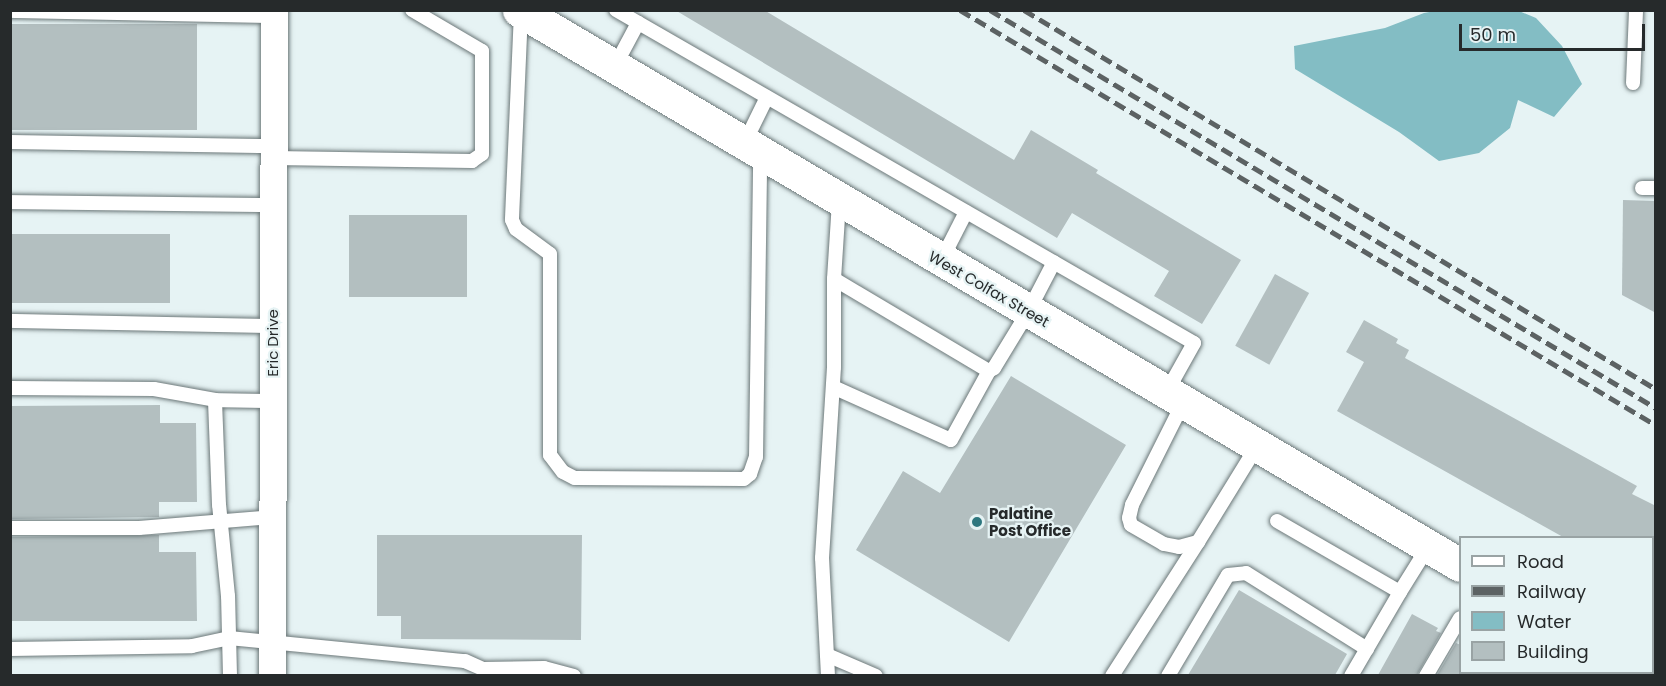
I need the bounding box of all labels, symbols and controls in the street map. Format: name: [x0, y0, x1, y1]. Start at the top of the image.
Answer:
scale bar: [1462, 12, 1648, 50]
text: 50 m: [1470, 22, 1516, 47]
street label: West Colfax Street: [925, 247, 1053, 331]
street label: Eric Drive: [264, 309, 282, 377]
place label: Palatine Post Office: [989, 504, 1071, 539]
marker: Palatine Post Office: [970, 515, 984, 529]
legend: [1459, 536, 1654, 674]
text: Road: [1517, 549, 1564, 574]
text: Railway: [1517, 579, 1586, 604]
text: Water: [1517, 609, 1571, 634]
text: Building: [1517, 639, 1589, 664]

